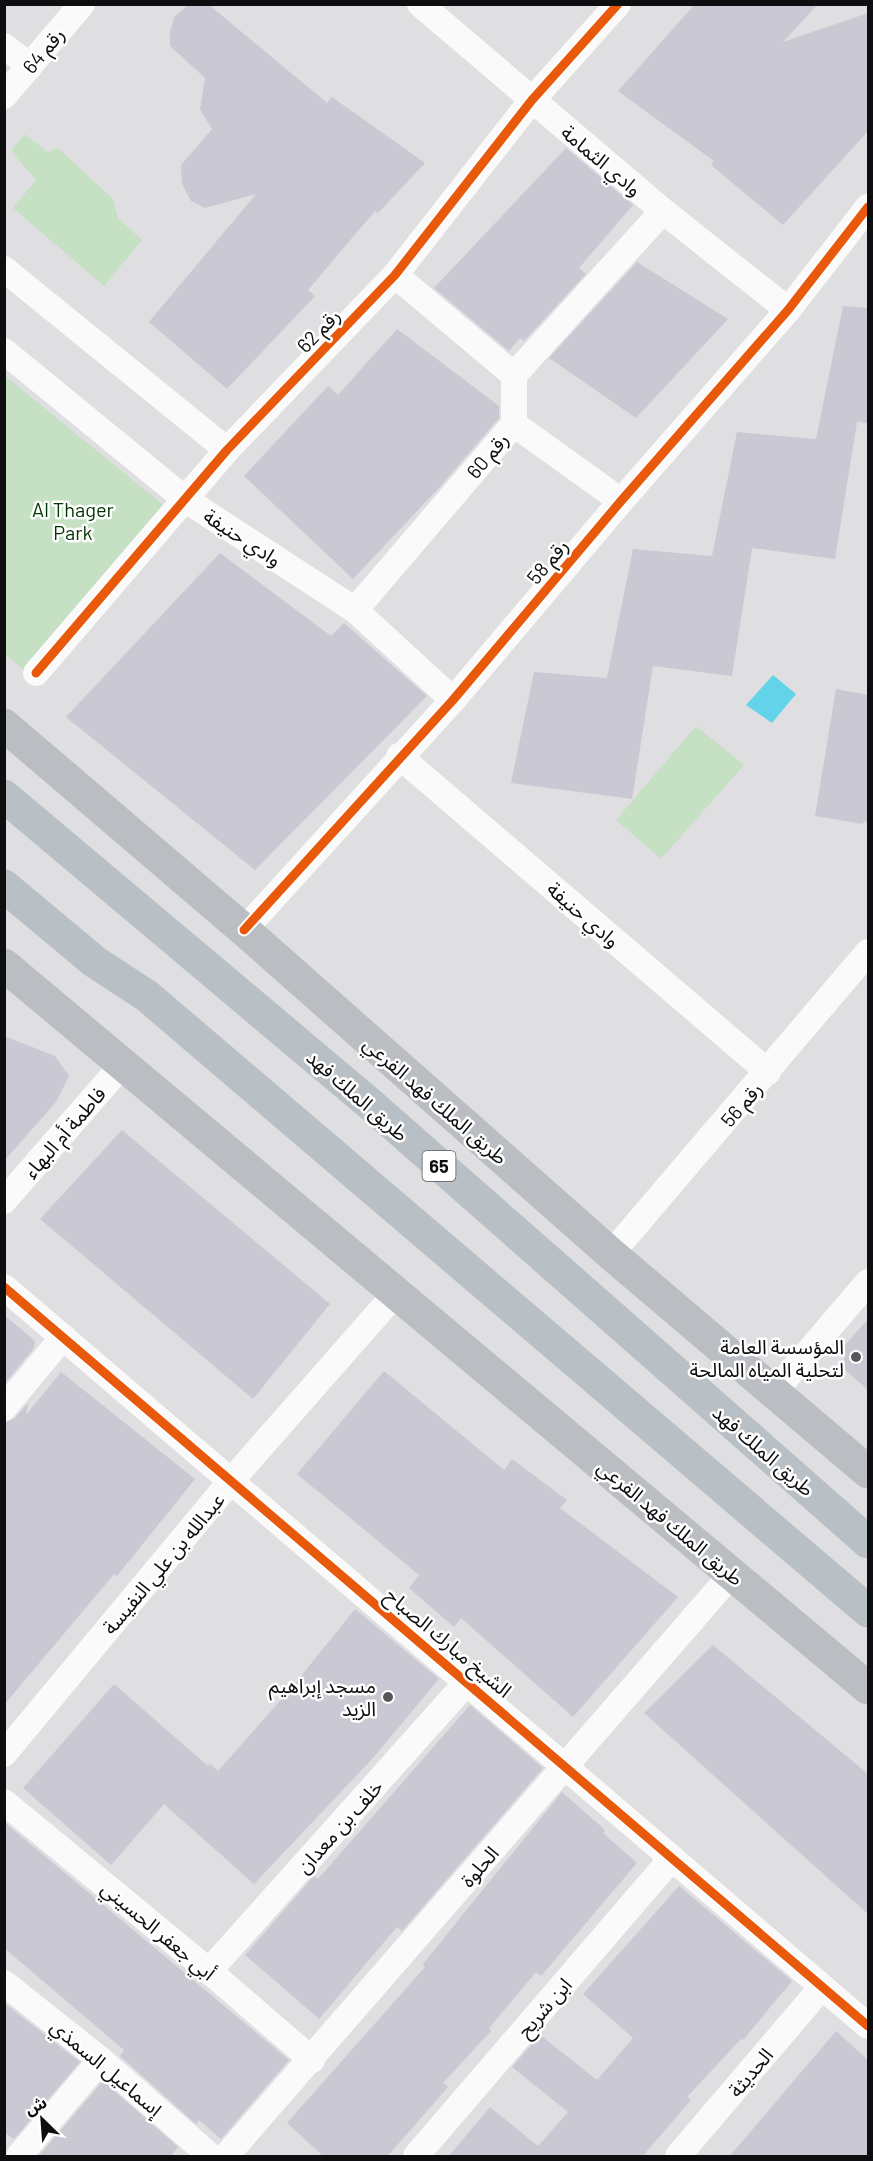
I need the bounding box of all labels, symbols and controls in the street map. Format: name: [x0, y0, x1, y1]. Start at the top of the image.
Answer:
street label: رقم 64: [17, 22, 72, 80]
street label: وادي الثمامة: [554, 119, 647, 204]
street label: رقم 62: [291, 303, 348, 360]
street label: رقم 60: [461, 427, 516, 485]
park label: Al Thager Park: [32, 497, 114, 544]
street label: وادي حنيفة: [197, 503, 287, 575]
street label: رقم 58: [521, 534, 576, 591]
street label: وادي حنيفة: [540, 876, 625, 955]
street label: طريق الملك فهد الفرعي: [356, 1031, 513, 1173]
street label: طريق الملك فهد: [301, 1044, 414, 1147]
street label: رقم 56: [715, 1077, 770, 1134]
street label: فاطمة أم البهاء: [18, 1081, 113, 1185]
road number: 65: [422, 1151, 456, 1181]
place label: المؤسسة العامة لتحلية المياه المالحة: [690, 1334, 844, 1381]
marker: المؤسسة العامة لتحلية المياه المالحة: [849, 1350, 863, 1364]
street label: طريق الملك فهد: [707, 1399, 820, 1502]
street label: طريق الملك فهد الفرعي: [590, 1454, 749, 1593]
street label: عبدالله بن علي النفيسة: [97, 1488, 233, 1641]
street label: الشيخ مبارك الصباح: [378, 1582, 517, 1705]
place label: مسجد إبراهيم الزيد: [269, 1673, 376, 1721]
marker: مسجد إبراهيم الزيد: [381, 1690, 395, 1704]
street label: خلف بن معدان: [291, 1774, 388, 1878]
street label: الحلوة: [455, 1841, 504, 1892]
street label: أبي جعفر الحسيني: [94, 1875, 221, 1988]
street label: ابن شريح: [512, 1972, 579, 2044]
street label: إسماعيل السمذي: [43, 2013, 168, 2125]
street label: الحديثة: [723, 2043, 777, 2101]
north arrow: [12, 2089, 72, 2149]
text: ش: [22, 2092, 50, 2119]

